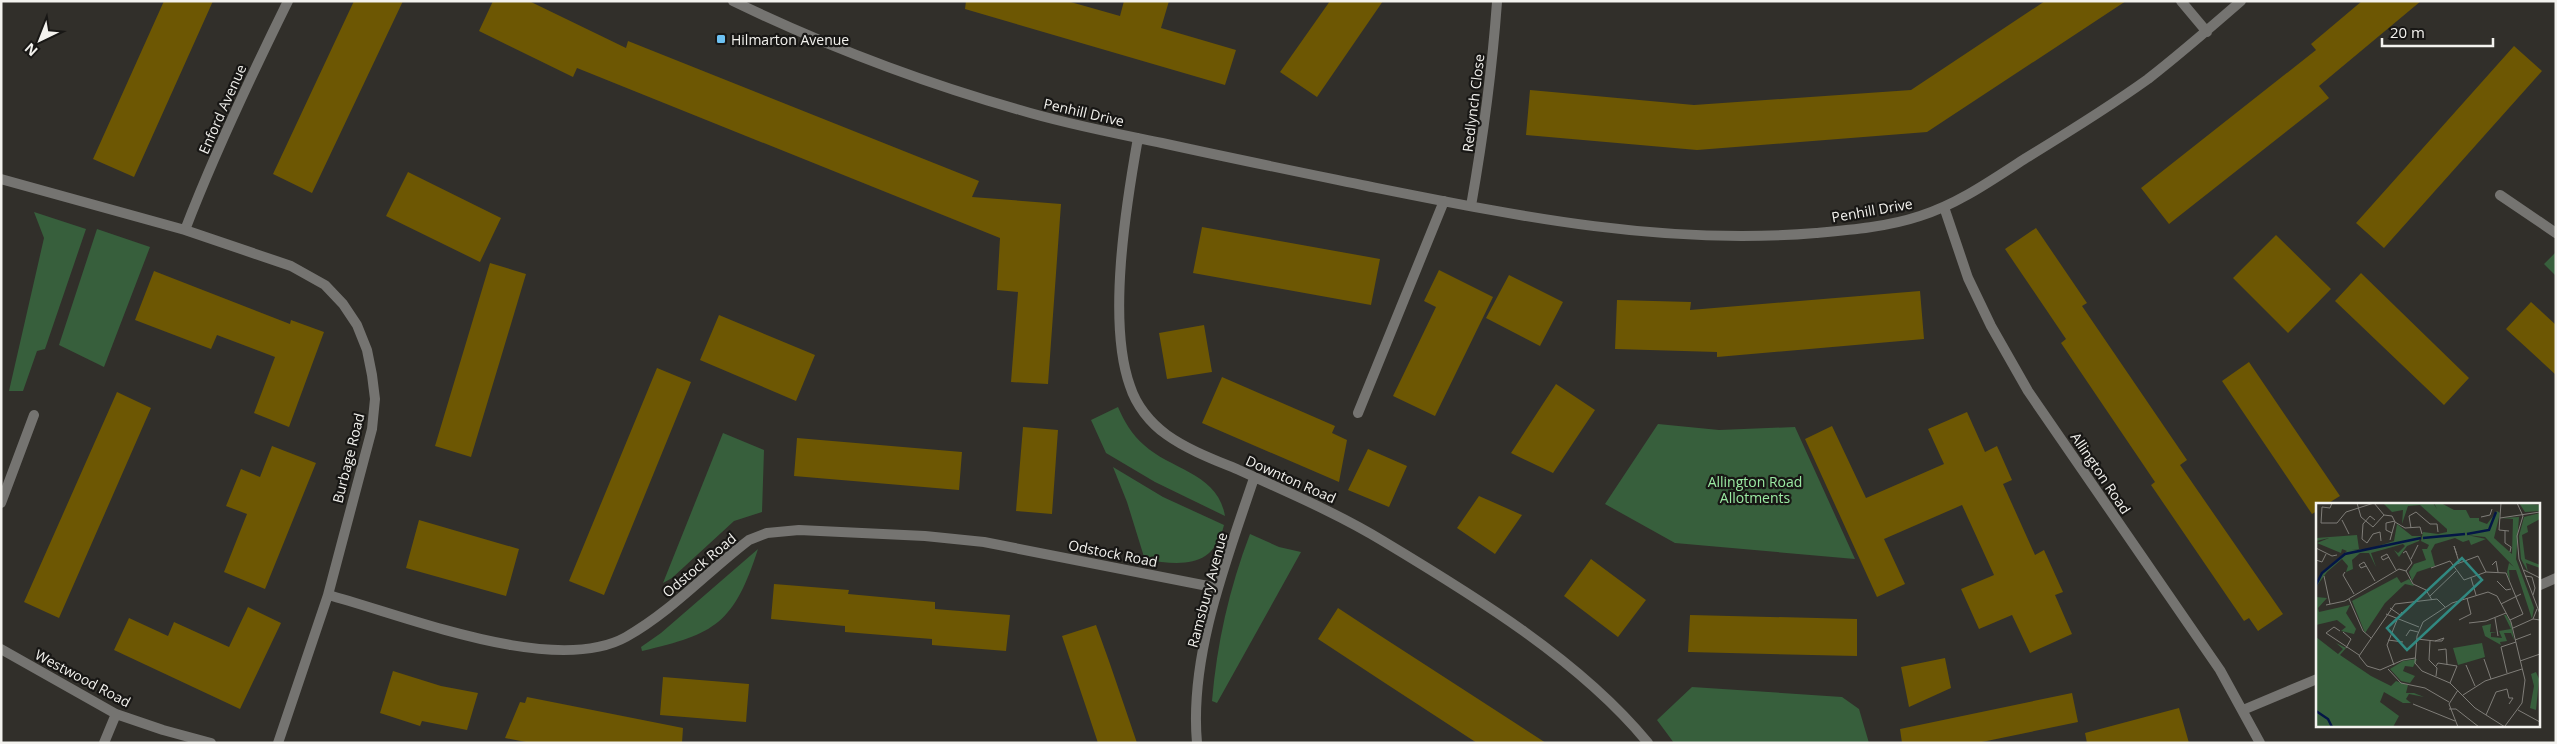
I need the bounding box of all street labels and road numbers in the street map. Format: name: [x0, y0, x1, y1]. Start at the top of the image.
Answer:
street label: Redlynch Close: [1458, 53, 1488, 153]
street label: Enford Avenue: [194, 61, 250, 157]
street label: Penhill Drive: [1042, 94, 1126, 131]
street label: Penhill Drive: [1830, 194, 1914, 226]
street label: Burbage Road: [328, 411, 368, 505]
street label: Allington Road: [2067, 428, 2135, 518]
street label: Downton Road: [1243, 451, 1339, 507]
street label: Odstock Road: [658, 529, 740, 601]
street label: Ramsbury Avenue: [1183, 530, 1232, 650]
street label: Odstock Road: [1067, 535, 1159, 571]
street label: Westwood Road: [32, 645, 134, 711]

